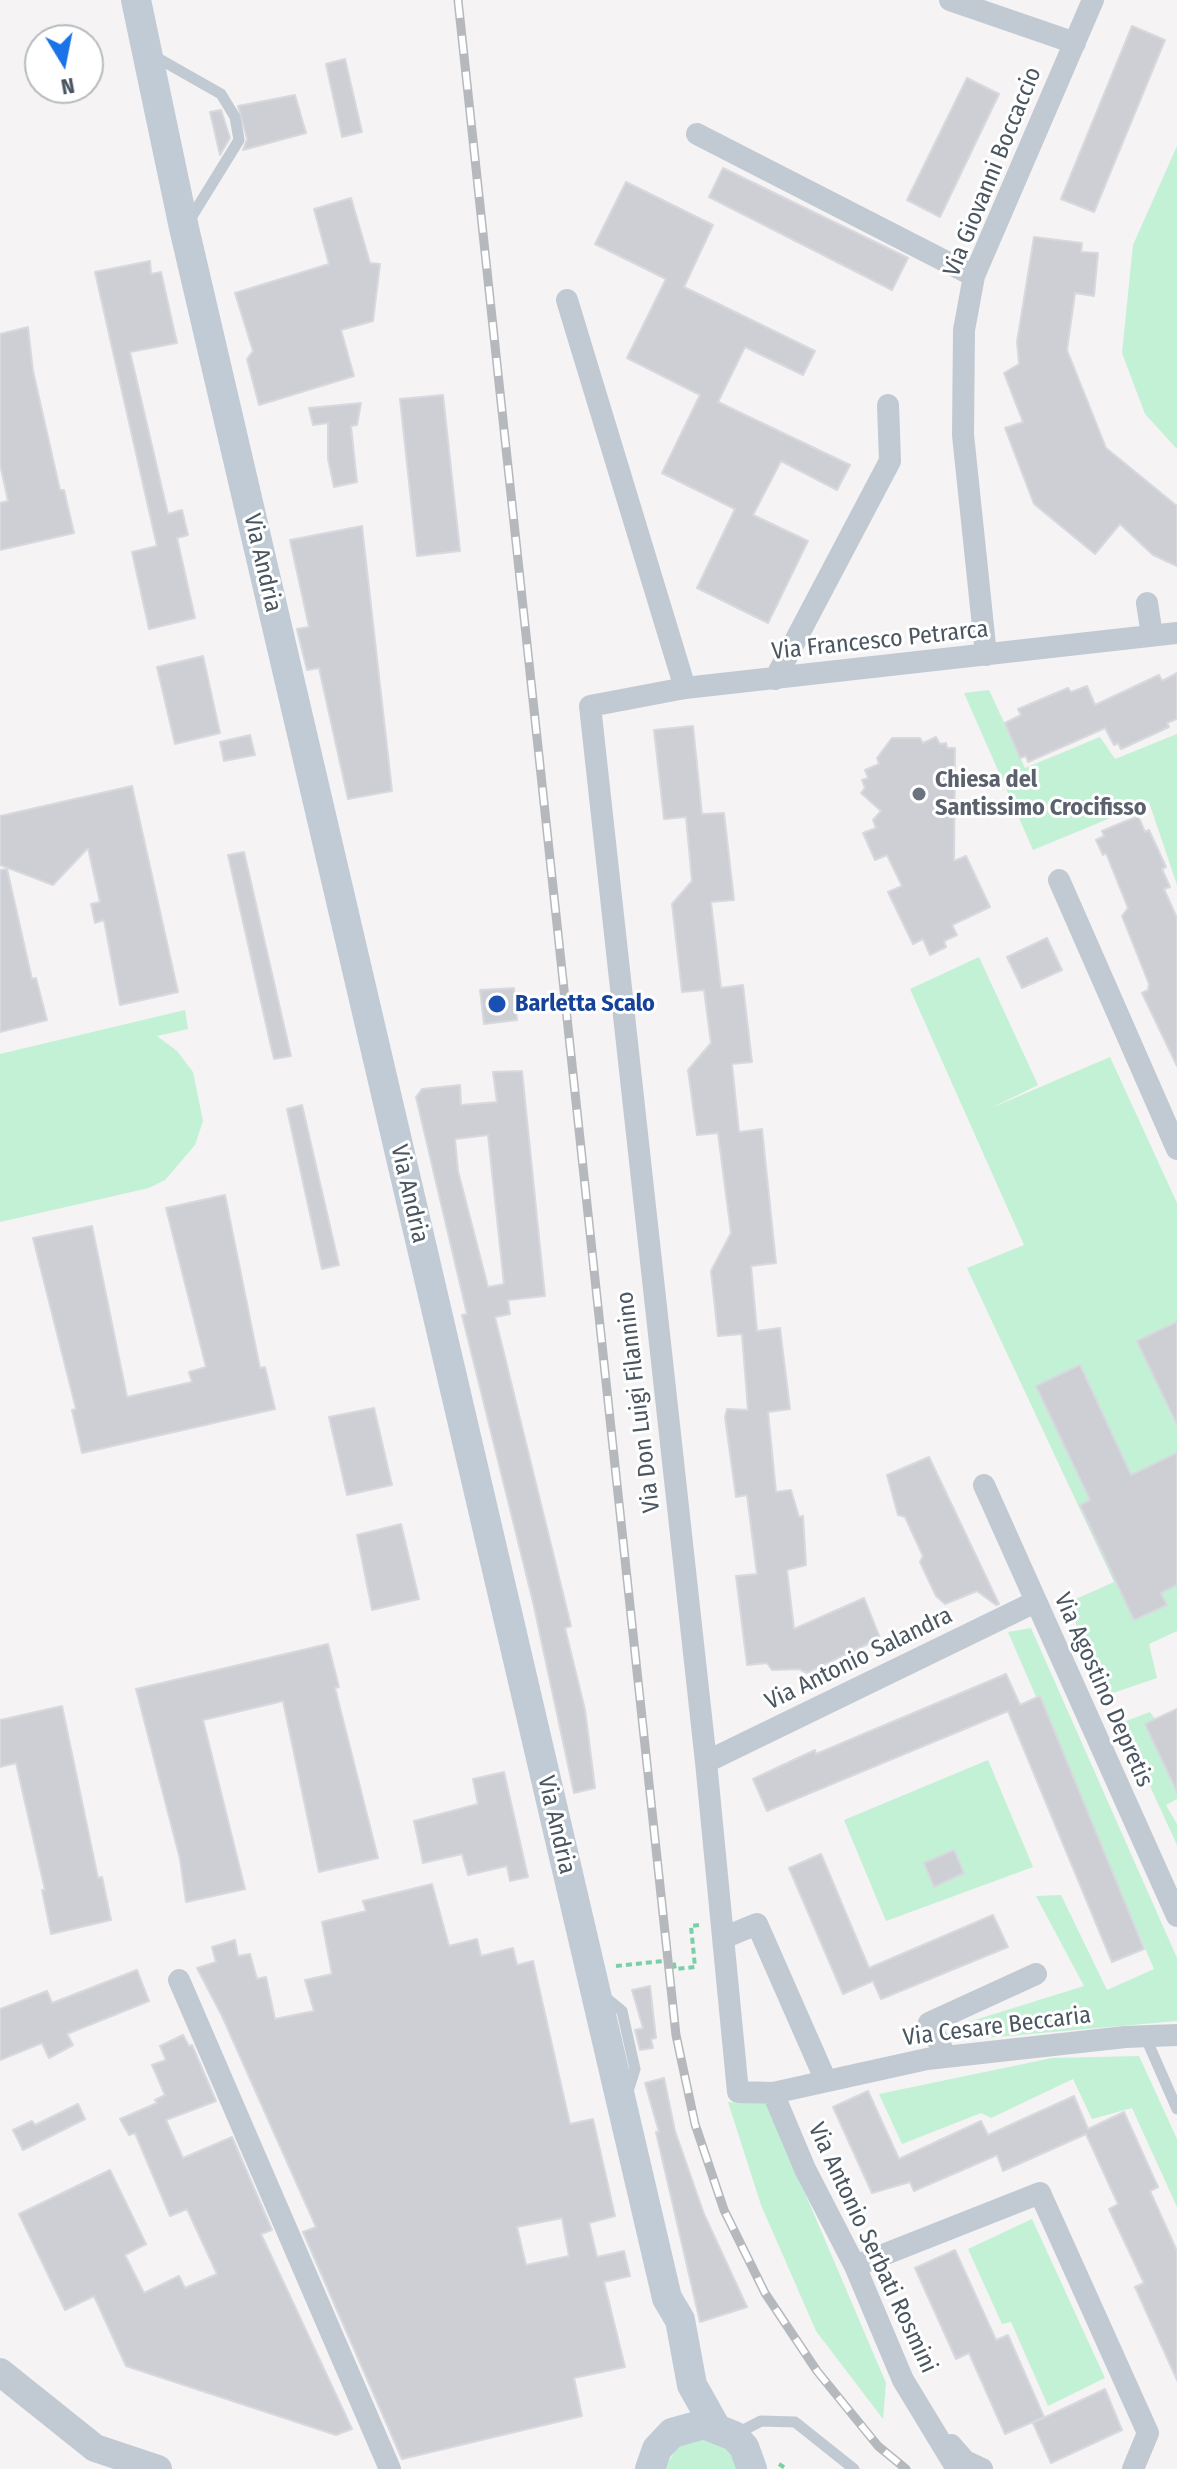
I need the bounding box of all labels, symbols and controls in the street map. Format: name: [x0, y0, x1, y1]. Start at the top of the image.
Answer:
north arrow: [24, 24, 104, 104]
street label: Via Giovanni Boccaccio: [938, 63, 1048, 281]
text: N: [59, 72, 77, 101]
street label: Via Andria: [237, 511, 287, 615]
street label: Via Francesco Petrarca: [770, 615, 990, 667]
place label: Chiesa del Santissimo Crocifisso: [935, 766, 1147, 822]
marker: Chiesa del Santissimo Crocifisso: [910, 785, 928, 803]
place label: Barletta Scalo: [515, 990, 655, 1018]
marker: Barletta Scalo: [486, 993, 508, 1015]
street label: Via Andria: [384, 1142, 434, 1246]
street label: Via Don Luigi Filannino: [611, 1290, 667, 1514]
street label: Via Agostino Depretis: [1047, 1589, 1159, 1791]
street label: Via Antonio Salandra: [761, 1601, 957, 1717]
street label: Via Andria: [531, 1773, 581, 1877]
street label: Via Cesare Beccaria: [901, 2001, 1093, 2053]
street label: Via Antonio Serbati Rosmini: [801, 2118, 943, 2378]

